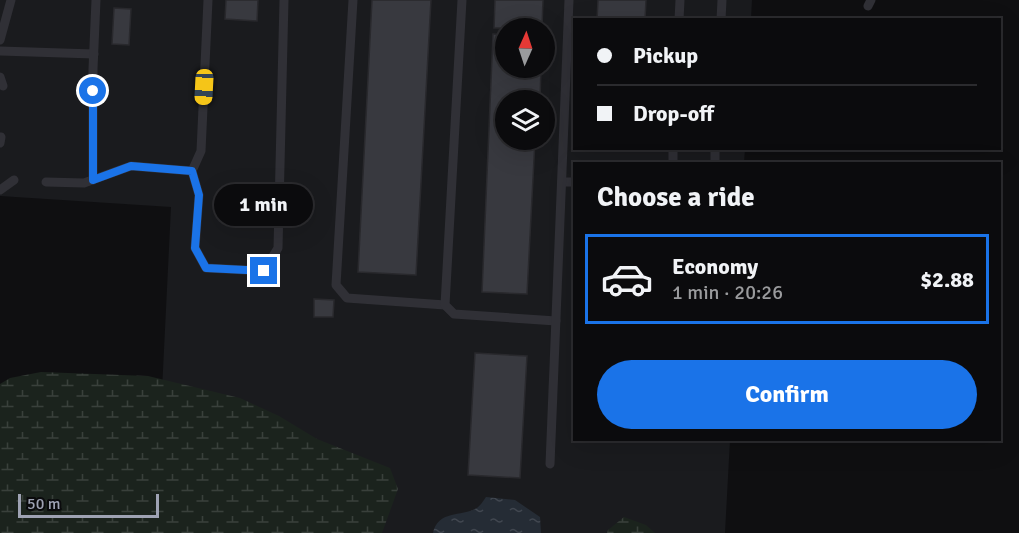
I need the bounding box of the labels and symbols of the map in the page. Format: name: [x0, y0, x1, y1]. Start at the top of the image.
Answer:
north arrow: [495, 18, 555, 78]
car: [194, 69, 214, 105]
route start: [79, 77, 106, 104]
callout: 1 min: [214, 184, 314, 226]
route end: [250, 257, 277, 284]
scale bar: [18, 491, 159, 518]

